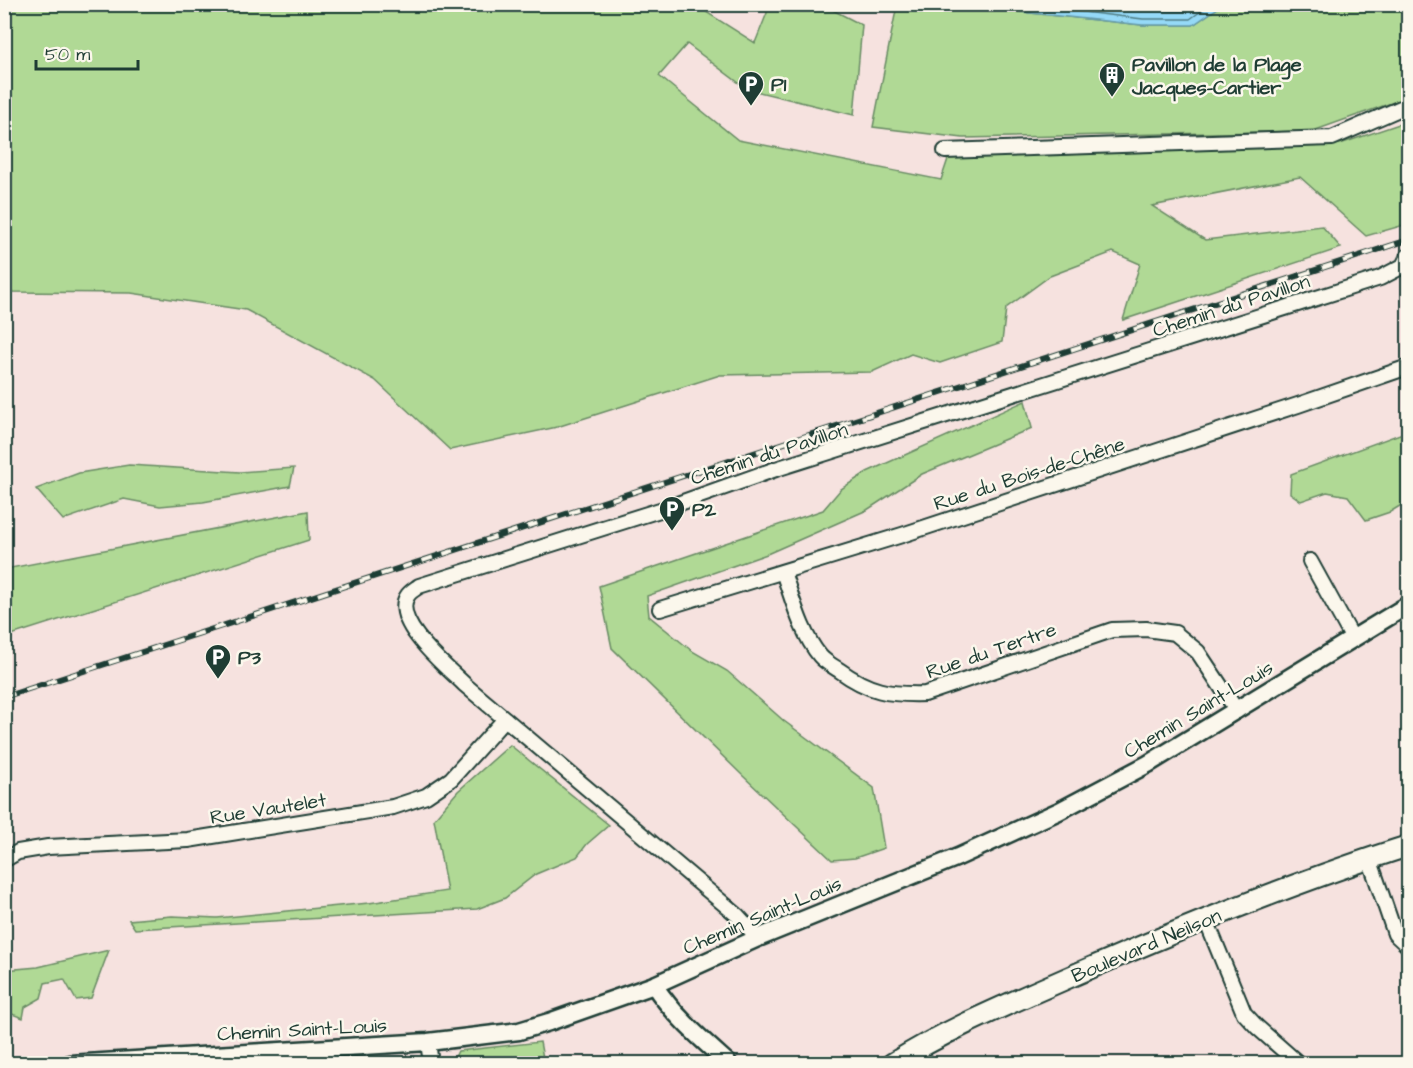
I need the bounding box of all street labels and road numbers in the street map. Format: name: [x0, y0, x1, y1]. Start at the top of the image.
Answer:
street label: Chemin du Pavillon: [1149, 267, 1314, 345]
street label: Chemin du Pavillon: [687, 415, 852, 493]
street label: Rue du Bois-de-Chêne: [930, 430, 1129, 518]
street label: Rue du Tertre: [923, 616, 1060, 686]
street label: Chemin Saint-Louis: [1118, 654, 1279, 766]
street label: Rue Vautelet: [208, 786, 328, 832]
street label: Chemin Saint-Louis: [679, 870, 846, 962]
street label: Boulevard Neilson: [1067, 902, 1226, 990]
street label: Chemin Saint-Louis: [216, 1012, 388, 1048]

